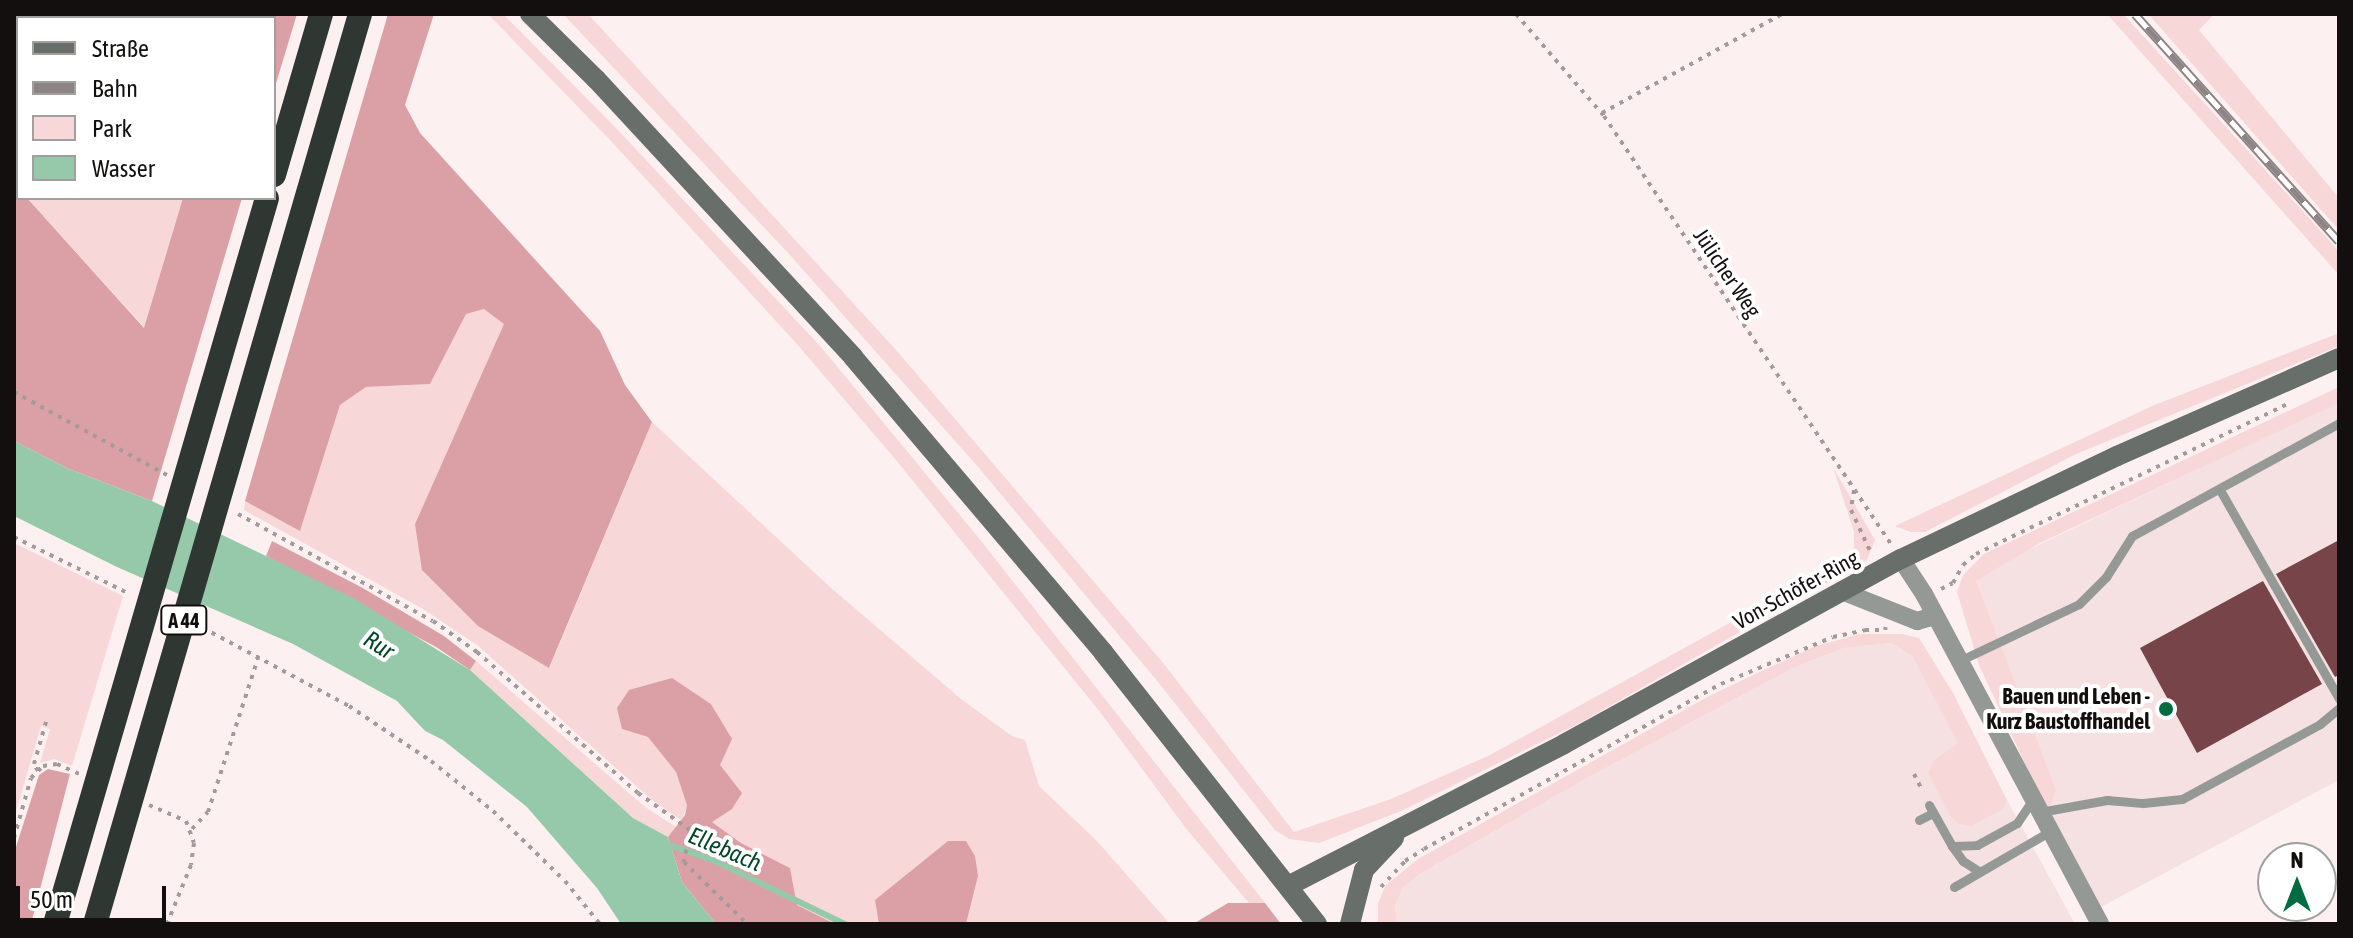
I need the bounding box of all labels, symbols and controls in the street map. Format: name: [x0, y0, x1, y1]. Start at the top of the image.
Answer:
legend: [16, 16, 276, 200]
text: Straße: [92, 35, 149, 62]
text: Bahn: [92, 75, 138, 102]
text: Park: [92, 115, 132, 142]
text: Wasser: [92, 155, 155, 182]
street label: Jülicher Weg: [1688, 224, 1766, 322]
street label: Von-Schöfer-Ring: [1729, 545, 1863, 635]
road number: A 44: [160, 604, 208, 636]
water label: Rur: [358, 625, 400, 665]
place label: Bauen und Leben - Kurz Baustoffhandel: [1986, 683, 2150, 734]
marker: Bauen und Leben - Kurz Baustoffhandel: [2157, 700, 2175, 718]
water label: Ellebach: [684, 821, 766, 877]
north arrow: [2257, 842, 2337, 922]
text: N: [2291, 847, 2303, 873]
scale bar: [20, 870, 170, 920]
text: 50 m: [30, 886, 73, 913]

